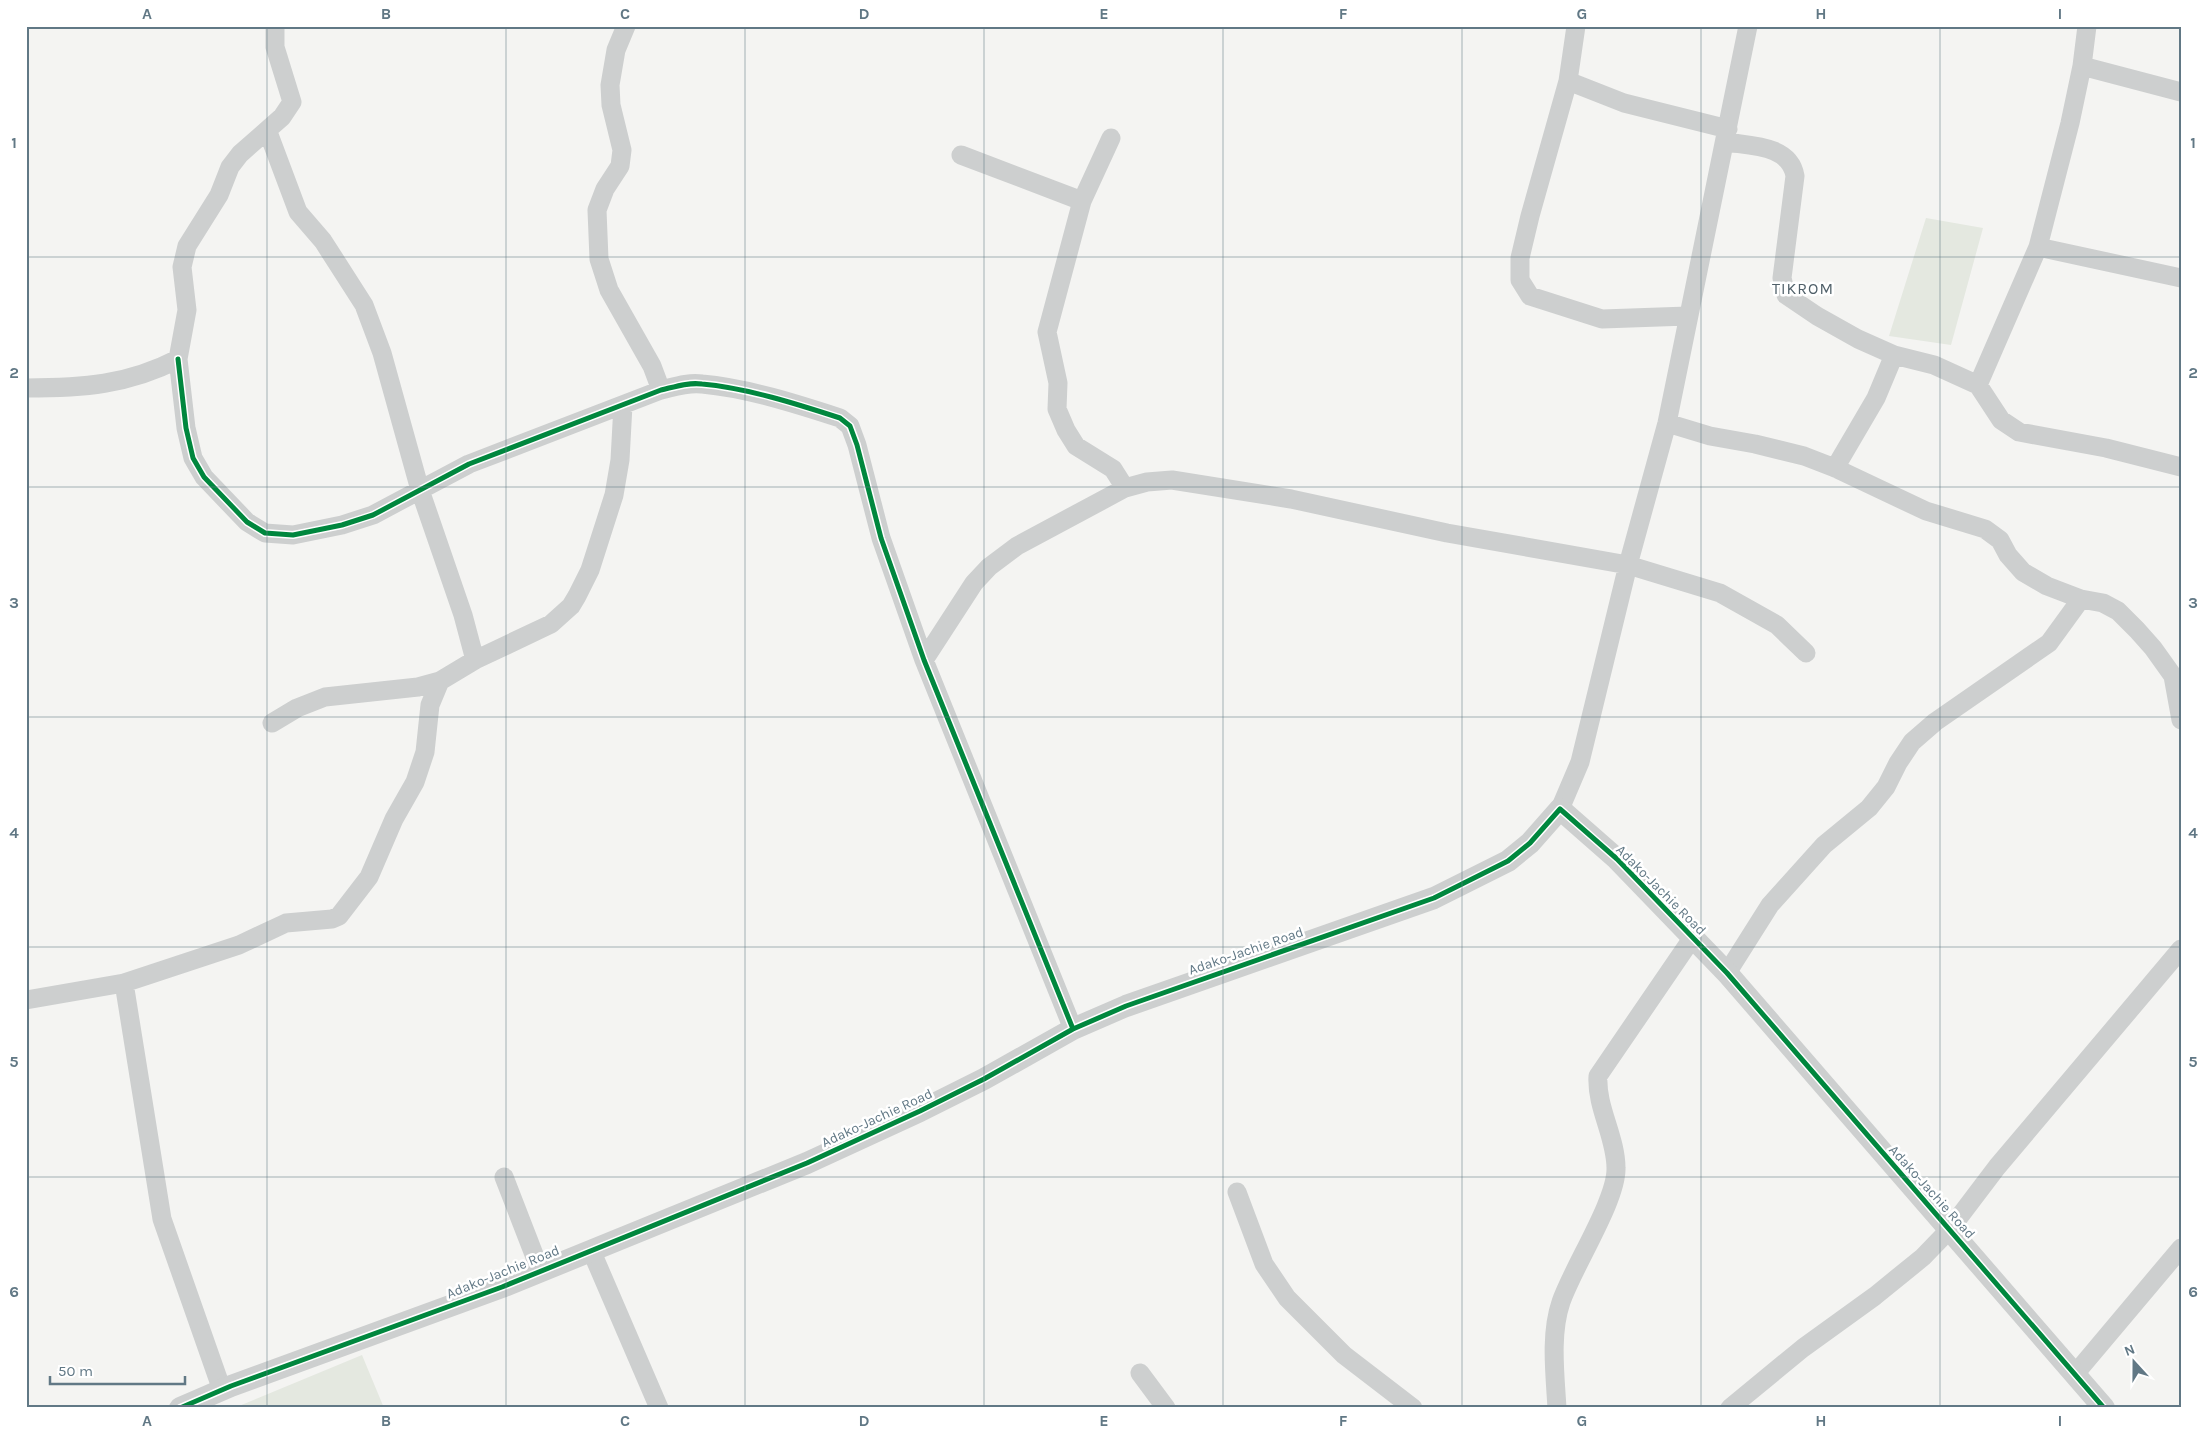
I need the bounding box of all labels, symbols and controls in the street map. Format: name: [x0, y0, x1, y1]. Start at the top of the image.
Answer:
text: A: [142, 4, 152, 23]
text: B: [381, 4, 391, 23]
text: C: [620, 4, 630, 23]
text: D: [859, 4, 870, 23]
text: E: [1099, 4, 1109, 23]
text: F: [1339, 4, 1348, 23]
text: G: [1577, 4, 1587, 23]
text: H: [1815, 4, 1827, 23]
text: I: [2058, 4, 2062, 23]
text: 1: [11, 133, 17, 152]
text: 1: [2190, 133, 2196, 152]
district label: TIKROM: [1772, 279, 1834, 298]
text: 2: [9, 363, 19, 382]
text: 2: [2188, 363, 2198, 382]
text: 3: [9, 593, 19, 612]
text: 3: [2188, 593, 2198, 612]
text: 4: [9, 823, 19, 842]
text: 4: [2188, 823, 2198, 842]
street label: Adako-Jachie Road: [1612, 841, 1710, 939]
street label: Adako-Jachie Road: [1186, 923, 1306, 979]
text: 5: [9, 1052, 19, 1071]
text: 5: [2188, 1052, 2198, 1071]
street label: Adako-Jachie Road: [819, 1085, 935, 1151]
street label: Adako-Jachie Road: [1885, 1142, 1979, 1242]
street label: Adako-Jachie Road: [444, 1242, 562, 1302]
text: 6: [9, 1282, 19, 1301]
text: 6: [2188, 1282, 2198, 1301]
north arrow: [2110, 1336, 2160, 1386]
text: N: [2122, 1341, 2137, 1360]
scale bar: [50, 1354, 185, 1386]
text: 50 m: [58, 1362, 93, 1380]
text: A: [142, 1411, 152, 1430]
text: B: [381, 1411, 391, 1430]
text: C: [620, 1411, 630, 1430]
text: D: [859, 1411, 870, 1430]
text: E: [1099, 1411, 1109, 1430]
text: F: [1339, 1411, 1348, 1430]
text: G: [1577, 1411, 1587, 1430]
text: H: [1815, 1411, 1827, 1430]
text: I: [2058, 1411, 2062, 1430]

